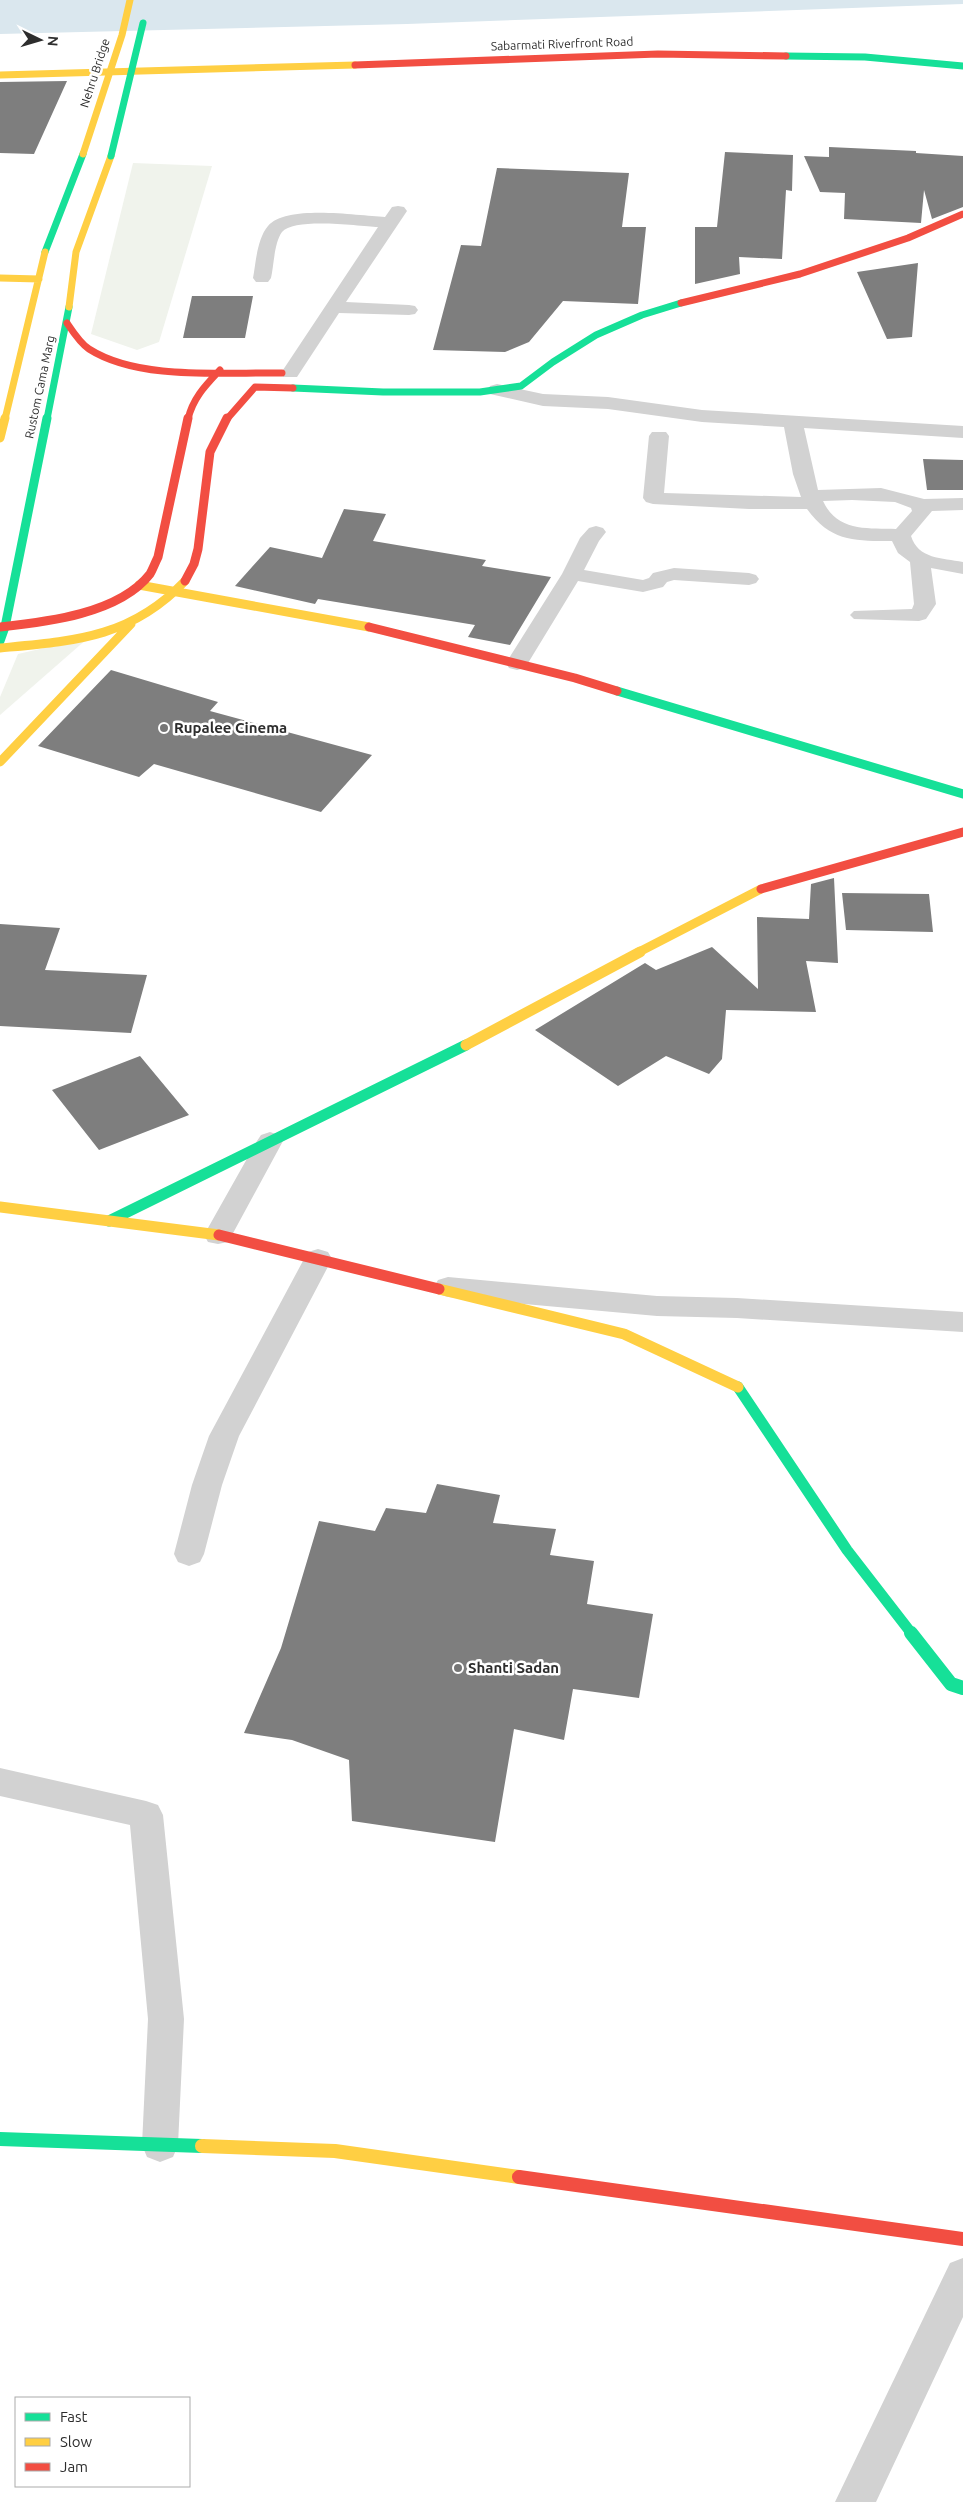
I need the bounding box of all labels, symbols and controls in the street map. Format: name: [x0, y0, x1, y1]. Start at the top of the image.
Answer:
north arrow: [15, 15, 65, 65]
text: N: [45, 35, 61, 47]
street label: Sabarmati Riverfront Road: [490, 35, 633, 52]
street label: Nehru Bridge: [77, 37, 112, 109]
street label: Rustom Cama Marg: [22, 334, 57, 440]
place label: Rupalee Cinema: [174, 719, 287, 736]
marker: Rupalee Cinema: [158, 722, 170, 734]
place label: Shanti Sadan: [468, 1659, 559, 1676]
marker: Shanti Sadan: [452, 1662, 464, 1674]
legend: [15, 2397, 190, 2487]
text: Fast: [60, 2408, 88, 2425]
text: Slow: [60, 2433, 93, 2450]
text: Jam: [60, 2458, 88, 2475]

